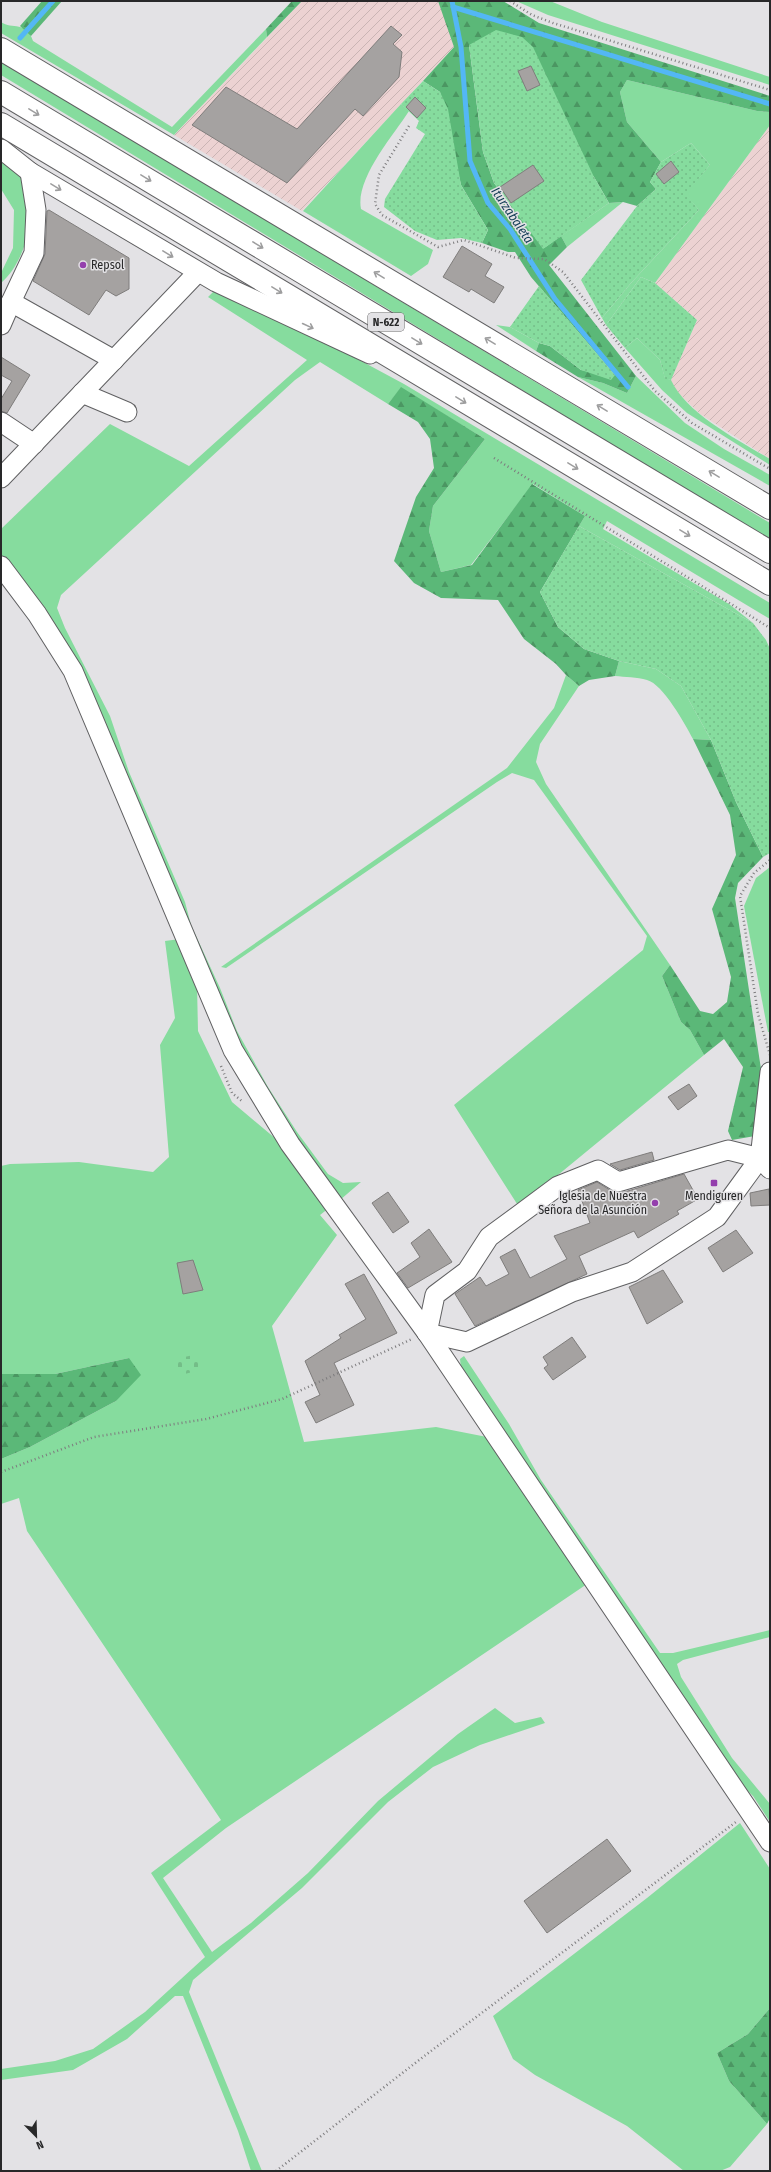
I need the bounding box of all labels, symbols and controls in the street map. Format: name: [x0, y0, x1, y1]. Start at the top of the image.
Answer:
one-way arrow: [28, 108, 40, 116]
one-way arrow: [140, 175, 152, 183]
one-way arrow: [50, 184, 62, 192]
water label: Iturzabaleta: [488, 184, 537, 246]
one-way arrow: [252, 241, 263, 249]
one-way arrow: [162, 250, 174, 258]
place label: Repsol: [91, 258, 124, 272]
marker: Repsol: [78, 260, 88, 270]
one-way arrow: [373, 270, 385, 278]
one-way arrow: [271, 287, 283, 295]
road number: N-622: [368, 313, 404, 331]
one-way arrow: [302, 322, 314, 330]
one-way arrow: [411, 337, 423, 345]
one-way arrow: [484, 337, 496, 345]
one-way arrow: [455, 396, 467, 404]
one-way arrow: [596, 403, 608, 411]
one-way arrow: [567, 463, 579, 471]
one-way arrow: [708, 470, 720, 478]
one-way arrow: [679, 529, 690, 537]
marker: Mendiguren: [709, 1178, 719, 1188]
place label: Iglesia de Nuestra Señora de la Asunción: [538, 1189, 647, 1217]
place label: Mendiguren: [685, 1189, 743, 1203]
marker: Iglesia de Nuestra Señora de la Asunción: [650, 1198, 660, 1208]
north arrow: [16, 2116, 56, 2156]
text: N: [34, 2137, 45, 2152]

